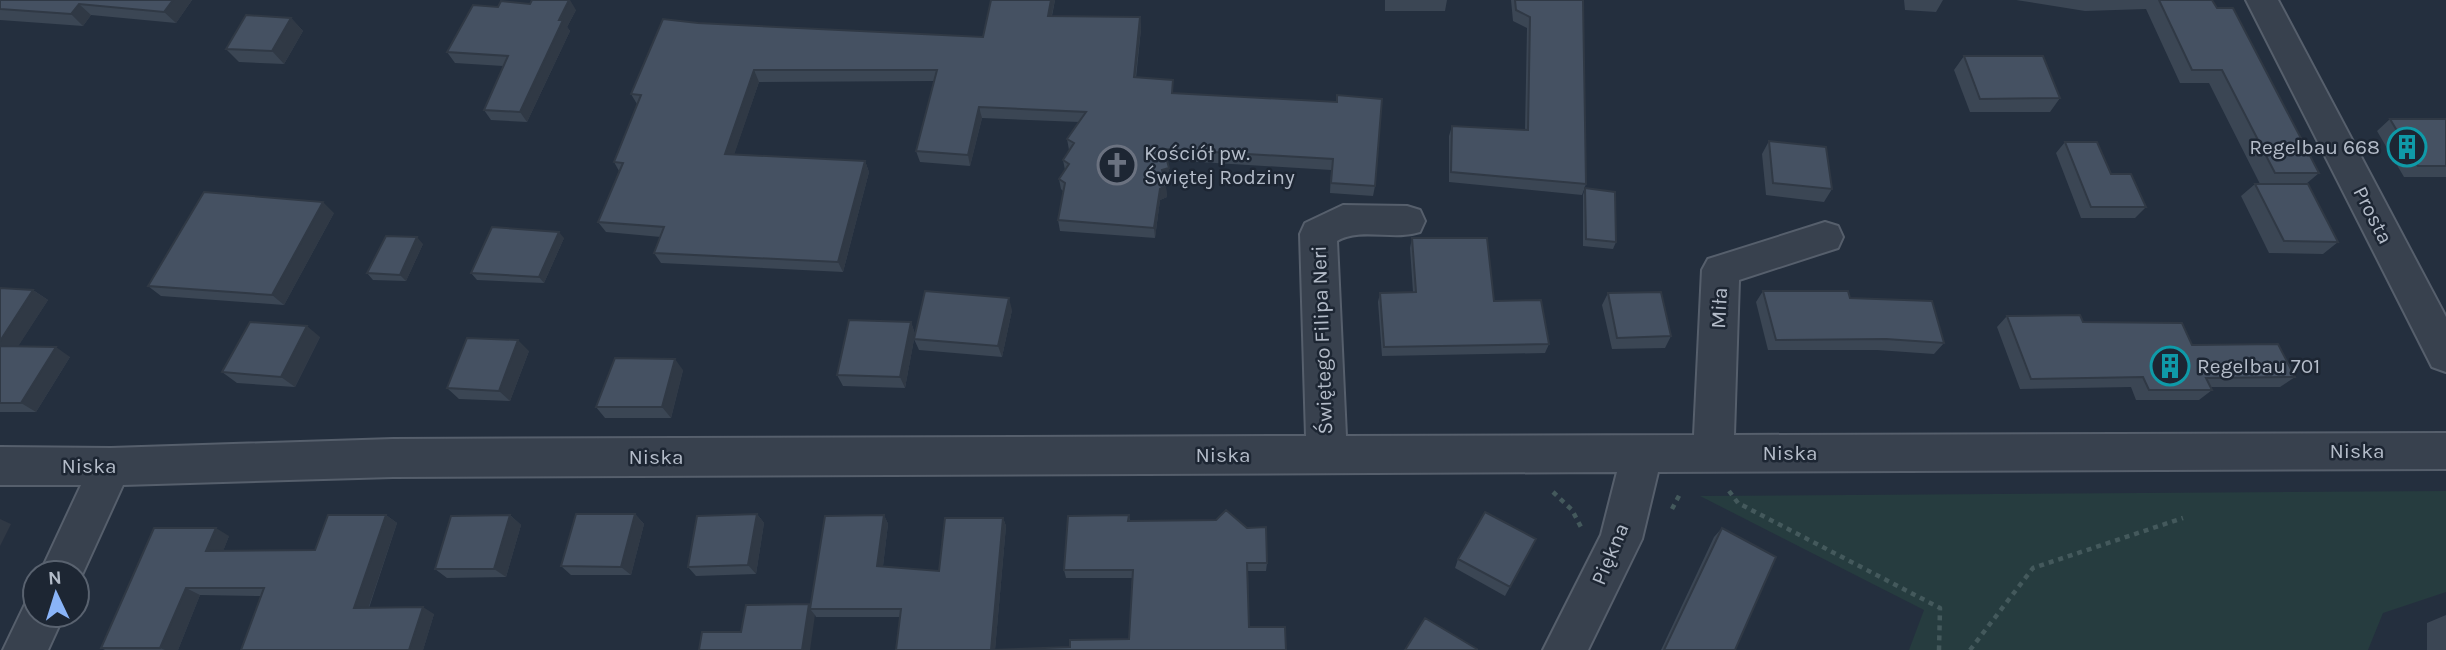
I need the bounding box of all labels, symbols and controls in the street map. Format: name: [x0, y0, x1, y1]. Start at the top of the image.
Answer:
building icon: Regelbau 668: [2386, 126, 2428, 168]
place label: Regelbau 668: [2249, 135, 2380, 159]
place label: Kościół pw. Świętej Rodziny: [1144, 141, 1295, 189]
church icon: Kościół pw. Świętej Rodziny: [1096, 144, 1138, 186]
street label: Prosta: [2348, 182, 2398, 248]
street label: Świętego Filipa Neri: [1307, 245, 1337, 435]
street label: Miła: [1706, 287, 1732, 329]
building icon: Regelbau 701: [2149, 345, 2191, 387]
place label: Regelbau 701: [2197, 354, 2320, 378]
street label: Niska: [2329, 439, 2385, 463]
street label: Niska: [1762, 441, 1818, 465]
street label: Niska: [1195, 443, 1251, 467]
street label: Niska: [628, 445, 684, 469]
street label: Niska: [61, 454, 117, 478]
street label: Piękna: [1586, 520, 1634, 588]
north arrow: [21, 559, 91, 629]
text: N: [47, 567, 62, 589]

